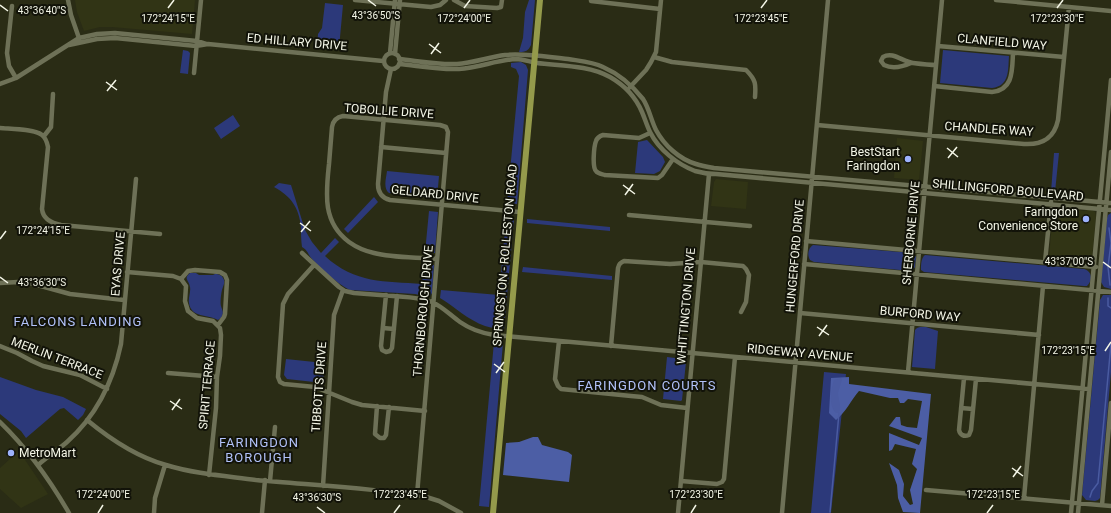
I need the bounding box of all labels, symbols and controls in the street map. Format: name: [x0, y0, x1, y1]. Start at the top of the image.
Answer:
text: 43°36'40"S: [18, 5, 66, 16]
text: 43°36'50"S: [352, 10, 400, 21]
text: 172°24'15"E: [141, 13, 195, 24]
text: 172°24'00"E: [437, 13, 491, 24]
text: 172°23'45"E: [734, 13, 788, 24]
text: 172°23'30"E: [1030, 13, 1084, 24]
street label: ED HILLARY DRIVE: [246, 31, 348, 53]
street label: CLANFIELD WAY: [957, 31, 1048, 53]
street label: TOBOLLIE DRIVE: [344, 101, 435, 121]
street label: CHANDLER WAY: [944, 119, 1035, 139]
place label: BestStart Faringdon: [846, 145, 900, 173]
marker: BestStart Faringdon: [903, 154, 913, 164]
street label: SPRINGSTON - ROLLESTON ROAD: [490, 163, 520, 347]
street label: SHILLINGFORD BOULEVARD: [932, 176, 1084, 204]
street label: SHERBORNE DRIVE: [899, 180, 923, 286]
street label: GELDARD DRIVE: [390, 182, 480, 206]
street label: HUNGERFORD DRIVE: [783, 199, 807, 313]
place label: Faringdon Convenience Store: [978, 205, 1078, 233]
marker: Faringdon Convenience Store: [1081, 214, 1091, 224]
text: 172°24'15"E: [16, 225, 70, 236]
street label: EYAS DRIVE: [108, 231, 128, 297]
street label: THORNBOROUGH DRIVE: [410, 245, 436, 377]
street label: WHITTINGTON DRIVE: [674, 247, 698, 365]
text: 43°37'00"S: [1045, 256, 1093, 267]
text: 43°36'30"S: [18, 277, 66, 288]
street label: BURFORD WAY: [879, 304, 962, 325]
district label: FALCONS LANDING: [14, 314, 142, 329]
street label: MERLIN TERRACE: [9, 334, 105, 382]
street label: SPIRIT TERRACE: [196, 340, 218, 430]
street label: TIBBOTTS DRIVE: [309, 341, 329, 433]
street label: RIDGEWAY AVENUE: [746, 341, 854, 365]
text: 172°23'15"E: [1041, 345, 1095, 356]
district label: FARINGDON COURTS: [578, 378, 716, 393]
district label: FARINGDON BOROUGH: [219, 435, 299, 465]
place label: MetroMart: [19, 446, 76, 460]
marker: MetroMart: [6, 448, 16, 458]
text: 172°24'00"E: [76, 489, 130, 500]
text: 172°23'45"E: [373, 489, 427, 500]
text: 172°23'30"E: [669, 489, 723, 500]
text: 172°23'15"E: [966, 489, 1020, 500]
text: 43°36'30"S: [293, 492, 341, 503]

